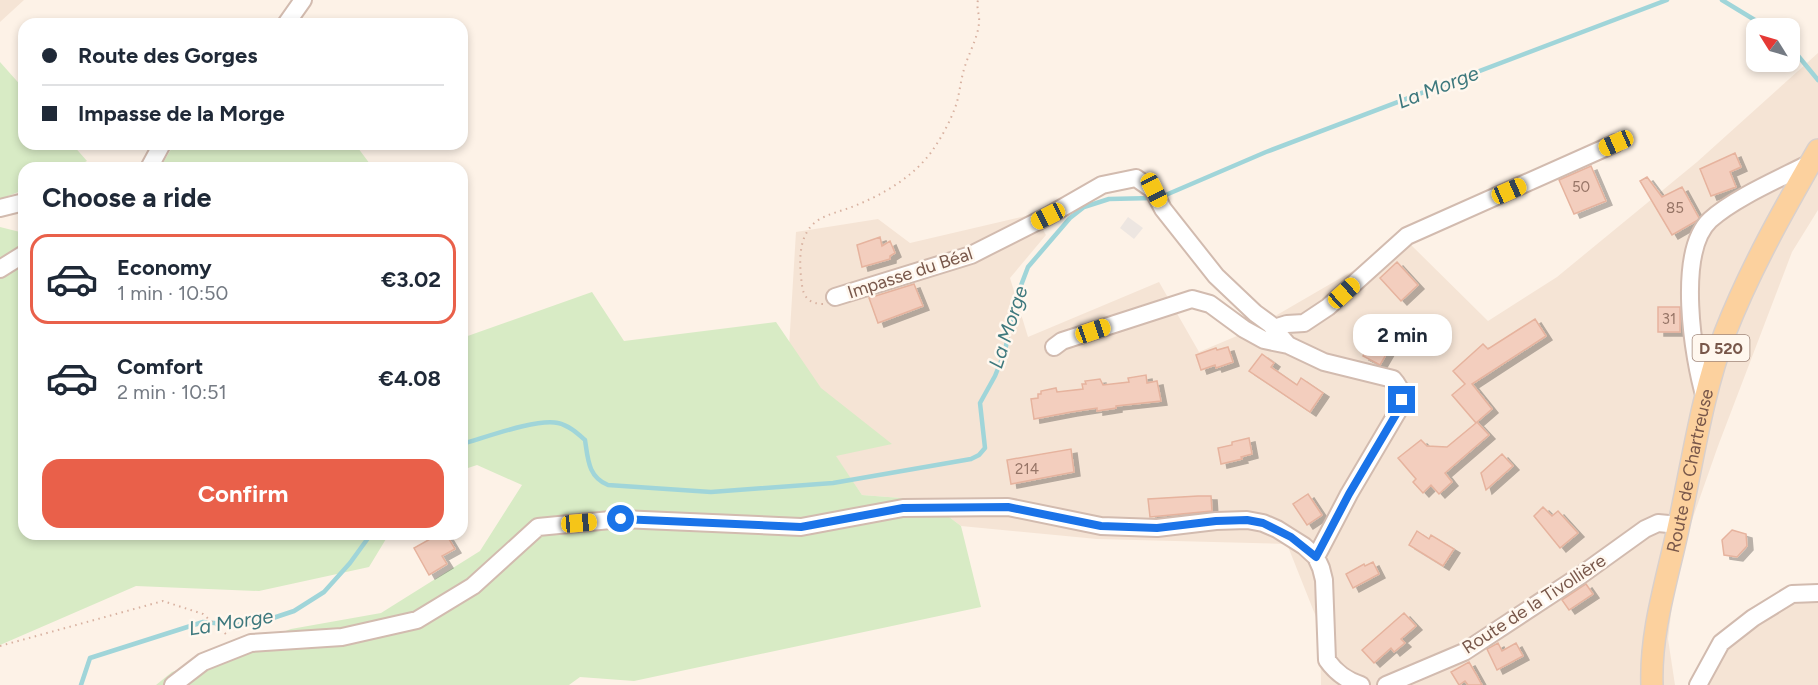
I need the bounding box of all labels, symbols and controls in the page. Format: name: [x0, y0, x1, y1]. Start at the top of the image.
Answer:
north arrow: [1746, 18, 1800, 72]
map controls: [1746, 18, 1800, 72]
text: Route des Gorges: [78, 42, 257, 69]
water label: La Morge: [1394, 61, 1482, 113]
text: Impasse de la Morge: [78, 100, 285, 127]
car: [1596, 127, 1636, 159]
car: [1138, 170, 1170, 210]
car: [1489, 175, 1529, 207]
house number: 50: [1572, 178, 1590, 196]
text: Choose a ride: [42, 181, 211, 214]
house number: 85: [1666, 199, 1684, 217]
car: [1028, 200, 1068, 232]
street label: Impasse du Béal: [845, 242, 975, 304]
icon: car: [45, 252, 99, 306]
text: Economy: [117, 254, 212, 281]
text: €3.02: [381, 266, 441, 293]
car: [1325, 274, 1363, 312]
text: 1 min · 10:50: [117, 281, 228, 305]
water label: La Morge: [983, 283, 1033, 371]
house number: 31: [1662, 310, 1676, 328]
callout: 2 min: [1352, 313, 1452, 355]
car: [1073, 317, 1113, 345]
text: 2 min: [1377, 323, 1428, 347]
road number: D 520: [1692, 335, 1750, 361]
icon: car: [45, 351, 99, 405]
text: Comfort: [117, 353, 203, 380]
text: €4.08: [379, 365, 441, 392]
text: 2 min · 10:51: [117, 380, 227, 404]
route end: [1388, 386, 1415, 413]
street label: Route de Chartreuse: [1662, 386, 1718, 555]
button: Confirm: [42, 459, 444, 528]
house number: 214: [1015, 460, 1039, 478]
route start: [607, 505, 634, 532]
car: [560, 512, 598, 534]
street label: Route de la Tivollière: [1458, 549, 1610, 659]
water label: La Morge: [187, 603, 275, 641]

